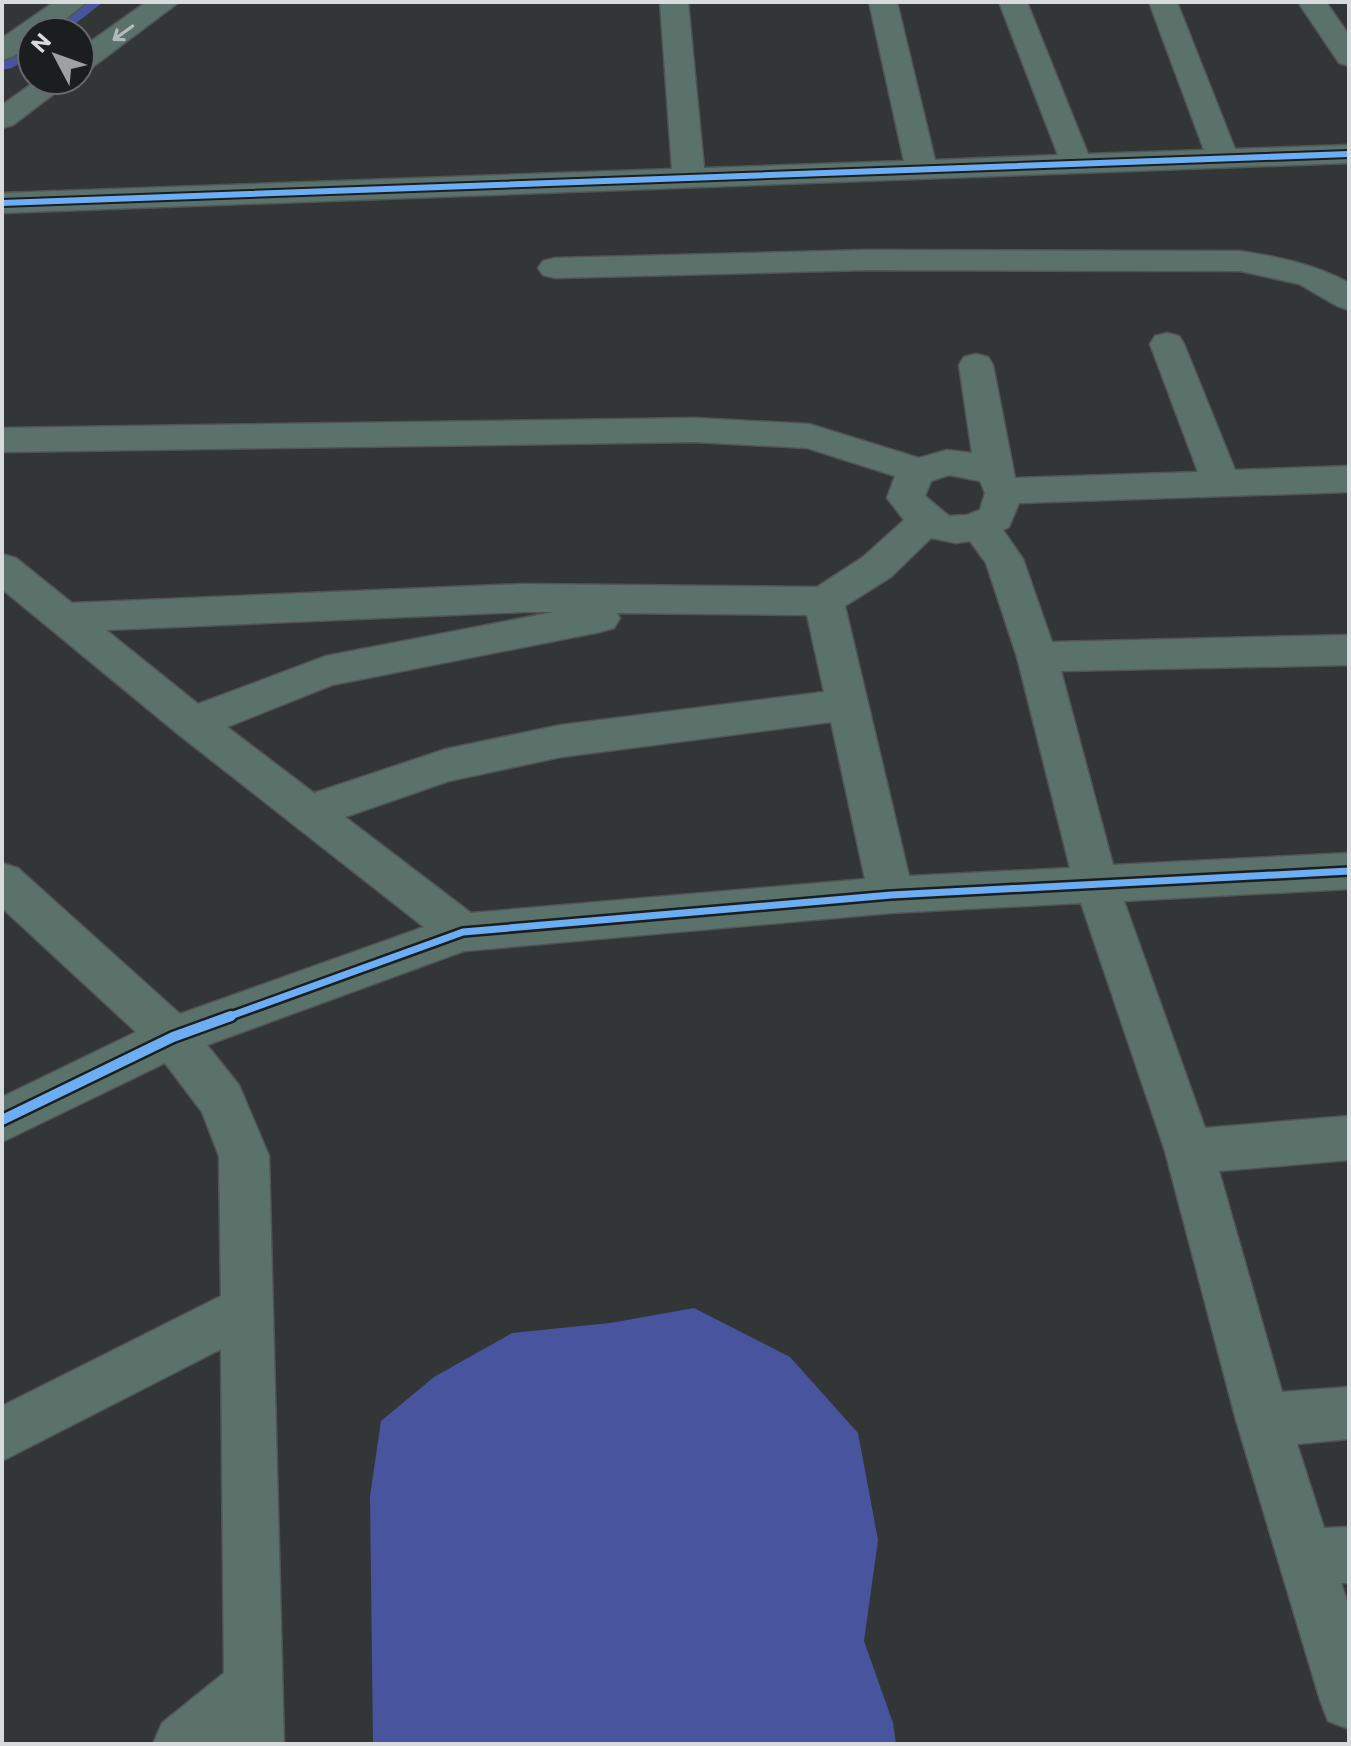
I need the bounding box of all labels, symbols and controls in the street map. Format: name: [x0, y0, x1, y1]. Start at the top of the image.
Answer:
north arrow: [16, 16, 96, 96]
one-way arrow: [112, 25, 134, 41]
text: N: [25, 27, 56, 58]

